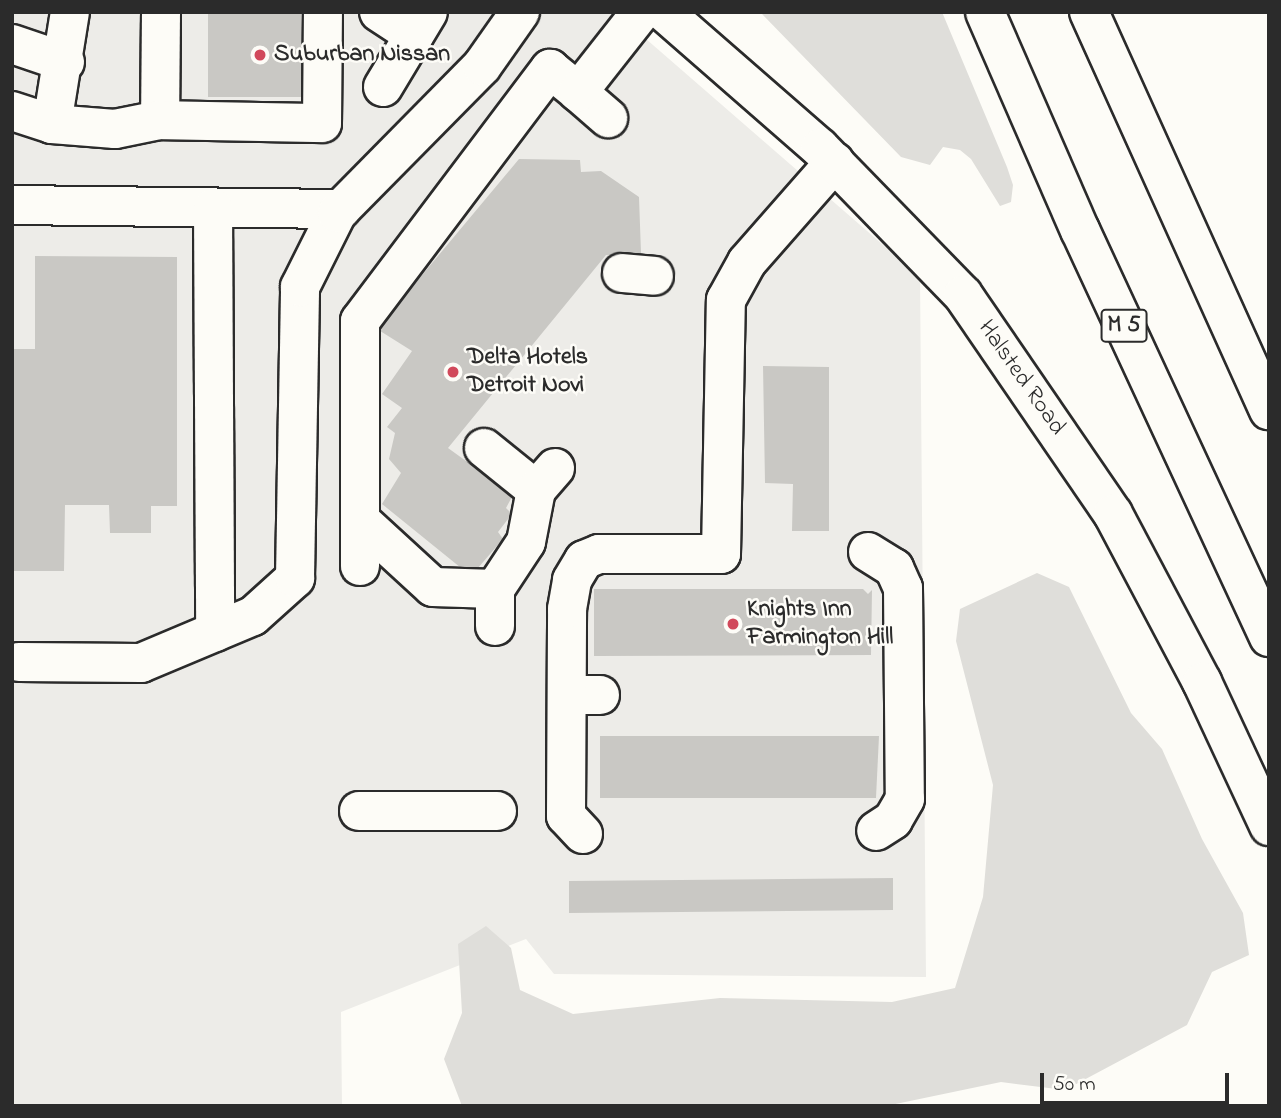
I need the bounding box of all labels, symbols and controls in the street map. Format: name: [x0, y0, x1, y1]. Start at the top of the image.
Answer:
place label: Suburban Nissan: [274, 41, 450, 69]
marker: Suburban Nissan: [252, 47, 268, 63]
road number: M 5: [1100, 306, 1148, 346]
street label: Halsted Road: [971, 315, 1071, 441]
place label: Delta Hotels Detroit Novi: [467, 344, 588, 400]
marker: Delta Hotels Detroit Novi: [445, 364, 461, 380]
place label: Knights Inn Farmington Hill: [747, 596, 893, 652]
marker: Knights Inn Farmington Hill: [725, 616, 741, 632]
scale bar: [1043, 1058, 1232, 1102]
text: 50 m: [1053, 1070, 1096, 1100]

